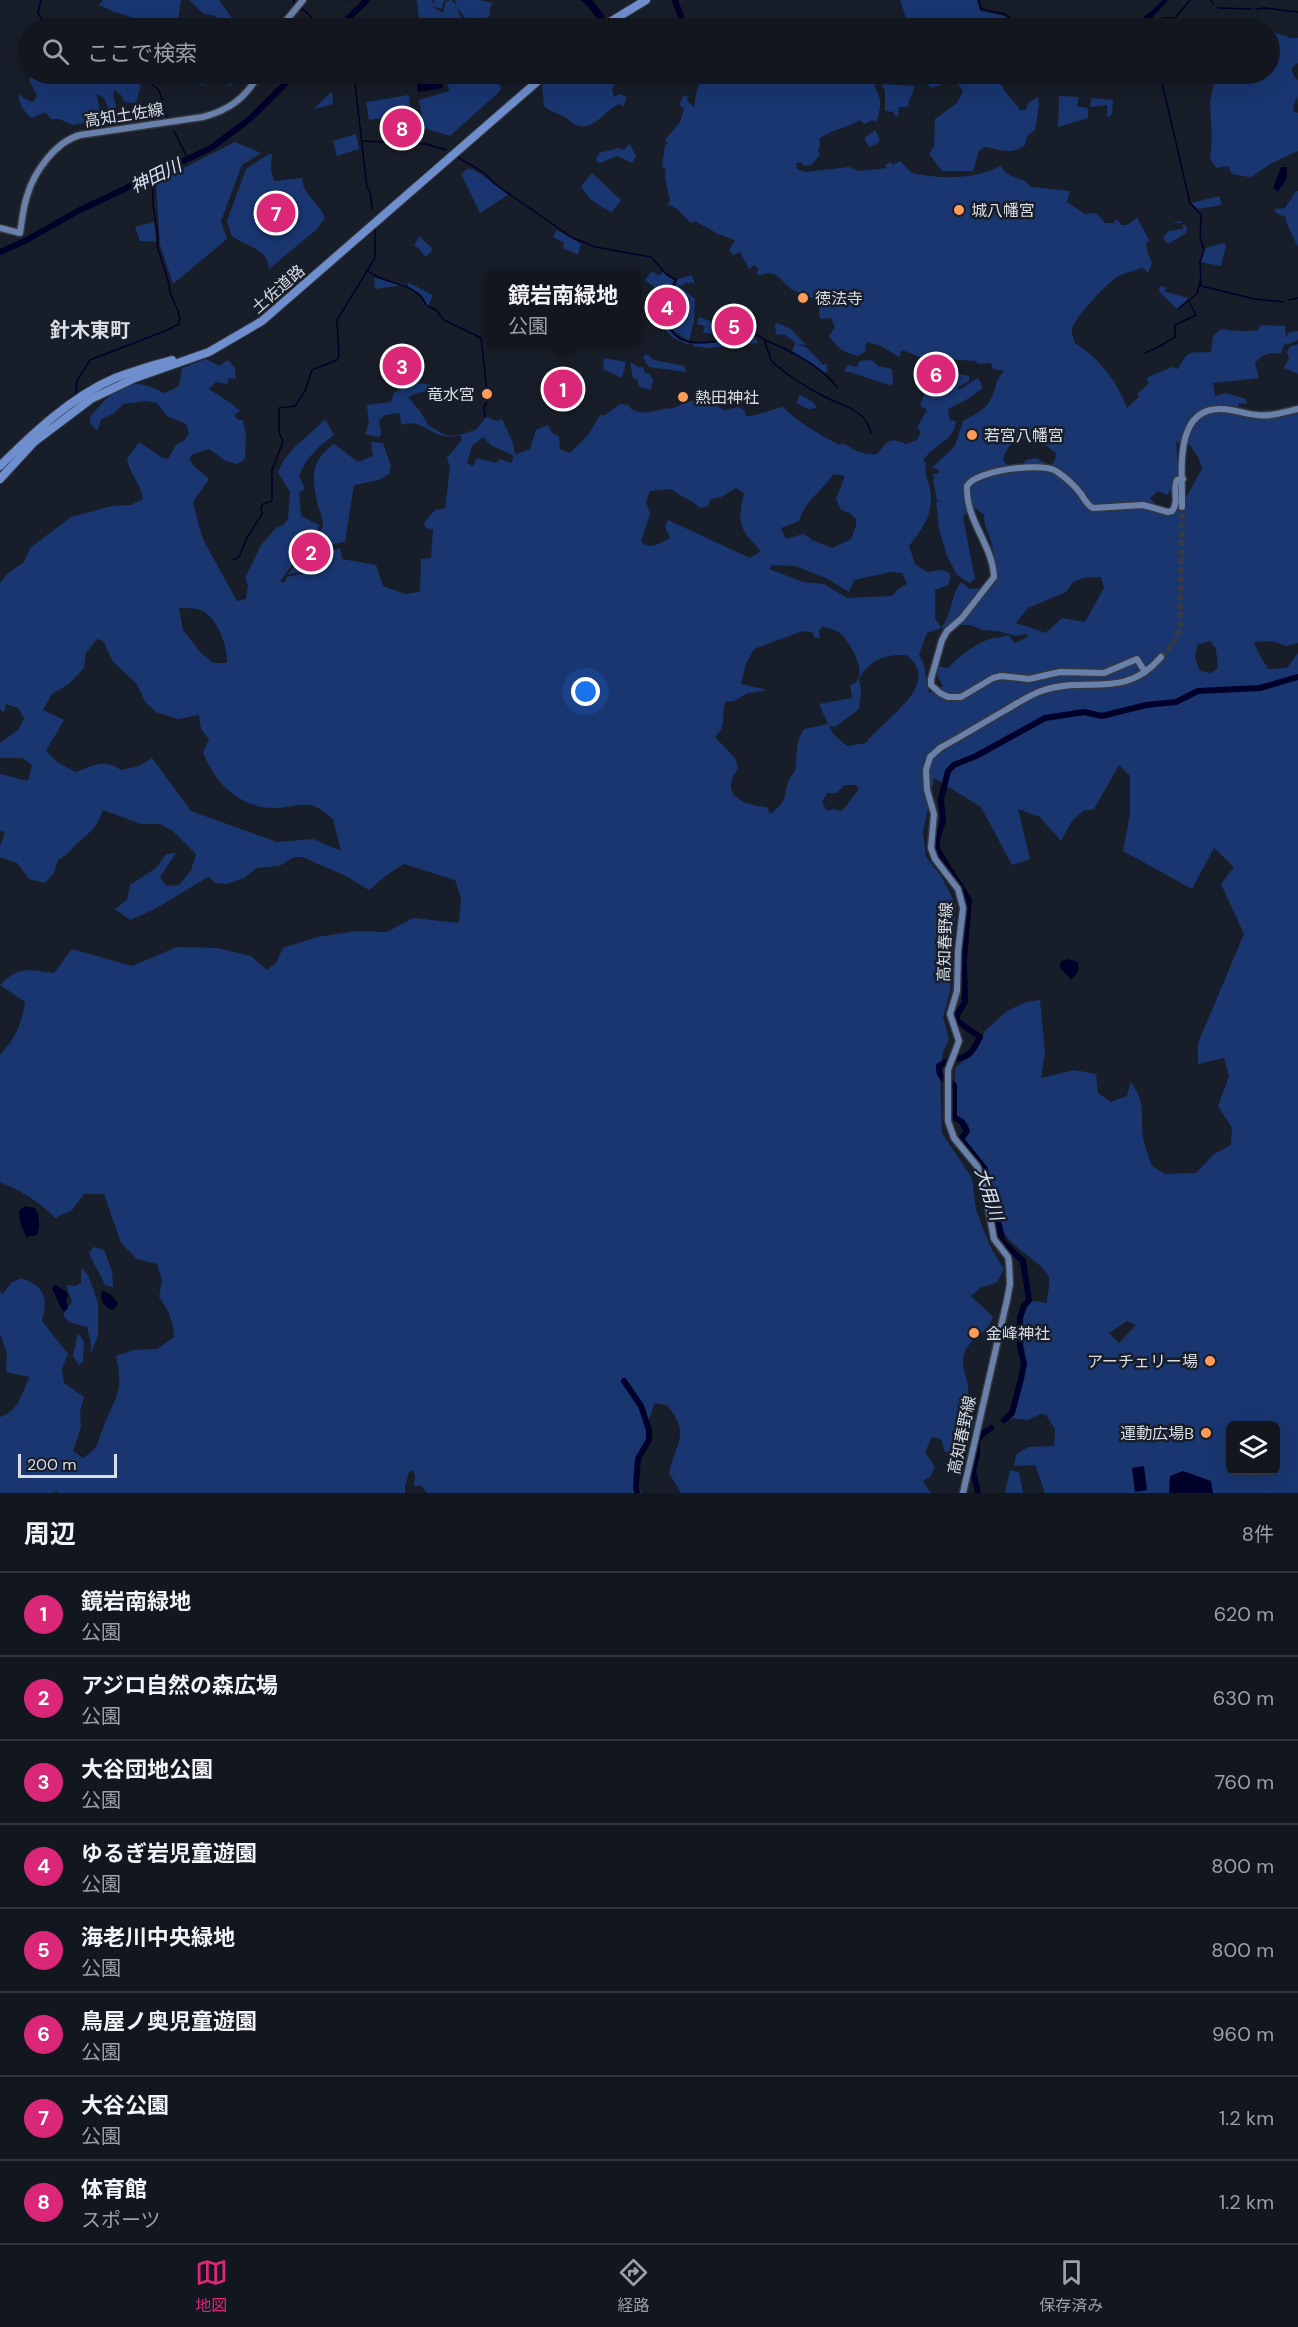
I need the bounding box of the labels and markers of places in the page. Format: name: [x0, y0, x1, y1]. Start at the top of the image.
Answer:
pin: 8: [382, 106, 422, 150]
pin: 7: [256, 190, 296, 236]
place label: 城八幡宮: [971, 200, 1035, 221]
marker: 城八幡宮: [952, 203, 966, 217]
pin: 4: [648, 284, 686, 330]
place label: 徳法寺: [815, 288, 863, 309]
marker: 徳法寺: [796, 291, 810, 305]
pin: 5: [714, 304, 754, 348]
pin: 3: [382, 344, 422, 388]
pin: 6: [916, 352, 956, 397]
pin: 1: [544, 366, 582, 412]
place label: 竜水宮: [427, 384, 475, 405]
marker: 竜水宮: [480, 387, 494, 401]
place label: 熱田神社: [695, 387, 759, 408]
marker: 熱田神社: [676, 390, 690, 404]
place label: 若宮八幡宮: [984, 425, 1064, 446]
marker: 若宮八幡宮: [965, 428, 979, 442]
pin: 2: [292, 530, 330, 574]
place label: 金峰神社: [986, 1323, 1050, 1344]
marker: 金峰神社: [967, 1326, 981, 1340]
place label: アーチェリー場: [1087, 1351, 1198, 1372]
marker: アーチェリー場: [1203, 1354, 1217, 1368]
place label: 運動広場B: [1120, 1423, 1194, 1444]
marker: 運動広場B: [1199, 1426, 1213, 1440]

